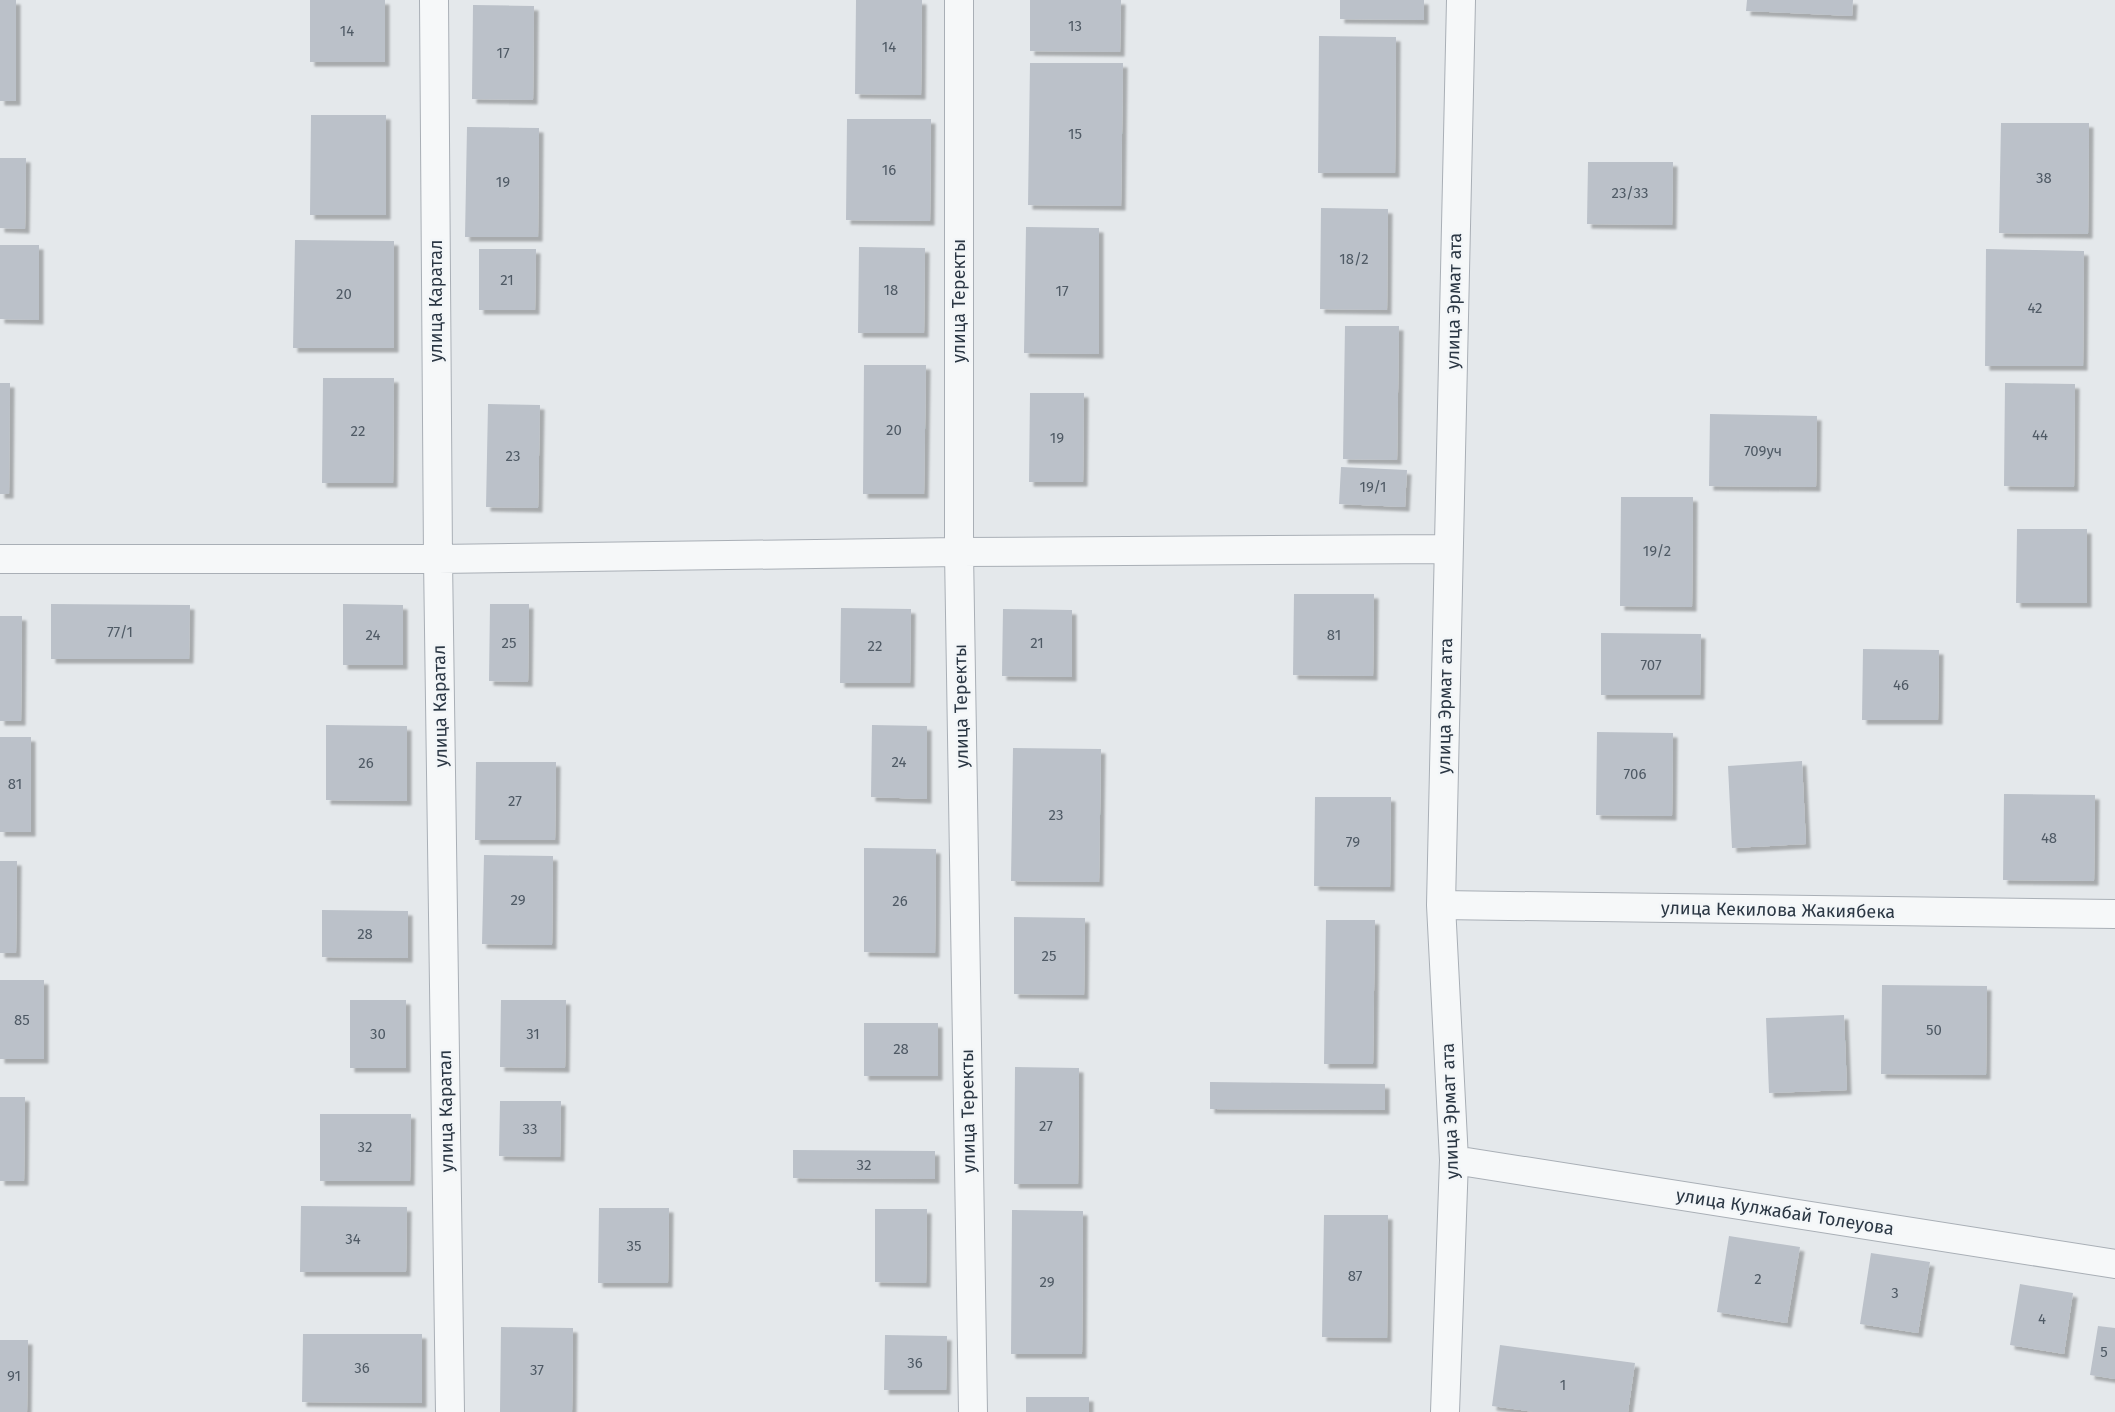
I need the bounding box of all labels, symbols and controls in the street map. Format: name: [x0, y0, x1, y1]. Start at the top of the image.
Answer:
house number: 13: [1068, 17, 1082, 35]
house number: 14: [340, 22, 354, 40]
house number: 14: [882, 38, 896, 56]
house number: 17: [496, 44, 510, 62]
house number: 15: [1068, 125, 1082, 143]
house number: 16: [882, 161, 896, 179]
house number: 38: [2036, 169, 2052, 187]
house number: 19: [496, 173, 510, 191]
house number: 23/33: [1612, 184, 1648, 202]
street label: улица Эрмат ата: [1442, 233, 1466, 369]
street label: улица Теректы: [948, 239, 970, 363]
street label: улица Каратал: [425, 240, 447, 362]
house number: 18/2: [1339, 250, 1369, 268]
house number: 21: [500, 271, 514, 289]
house number: 18: [884, 281, 898, 299]
house number: 17: [1055, 282, 1069, 300]
house number: 20: [336, 285, 352, 303]
house number: 42: [2027, 299, 2043, 317]
house number: 20: [886, 421, 902, 439]
house number: 22: [351, 422, 365, 440]
house number: 44: [2032, 426, 2048, 444]
house number: 19: [1050, 429, 1064, 447]
house number: 709уч: [1744, 442, 1782, 460]
house number: 23: [506, 447, 520, 465]
house number: 19/1: [1359, 478, 1387, 496]
house number: 19/2: [1643, 542, 1671, 560]
house number: 77/1: [107, 623, 133, 641]
house number: 24: [365, 626, 381, 644]
house number: 81: [1327, 626, 1341, 644]
house number: 25: [502, 634, 516, 652]
house number: 21: [1030, 634, 1044, 652]
house number: 22: [868, 637, 882, 655]
street label: улица Эрмат ата: [1433, 638, 1457, 774]
street label: улица Каратал: [428, 644, 452, 768]
street label: улица Теректы: [949, 644, 973, 768]
house number: 707: [1640, 656, 1662, 674]
house number: 46: [1893, 676, 1909, 694]
house number: 24: [891, 753, 907, 771]
house number: 26: [358, 754, 374, 772]
house number: 706: [1624, 765, 1646, 783]
house number: 81: [8, 775, 22, 793]
house number: 27: [508, 792, 522, 810]
house number: 23: [1049, 806, 1063, 824]
house number: 48: [2041, 829, 2057, 847]
house number: 79: [1346, 833, 1360, 851]
house number: 29: [510, 891, 526, 909]
house number: 26: [892, 892, 908, 910]
street label: улица Кекилова Жакиябека: [1661, 897, 1895, 923]
house number: 28: [357, 925, 373, 943]
house number: 25: [1042, 947, 1056, 965]
house number: 85: [14, 1011, 30, 1029]
house number: 50: [1926, 1021, 1942, 1039]
house number: 30: [370, 1025, 386, 1043]
house number: 31: [526, 1025, 540, 1043]
house number: 28: [893, 1040, 909, 1058]
street label: улица Эрмат ата: [1437, 1043, 1463, 1179]
street label: улица Каратал: [434, 1049, 458, 1173]
street label: улица Теректы: [956, 1049, 980, 1173]
house number: 27: [1039, 1117, 1053, 1135]
house number: 33: [523, 1120, 537, 1138]
house number: 32: [358, 1138, 372, 1156]
house number: 32: [857, 1156, 871, 1174]
street label: улица Кулжабай Толеуова: [1675, 1184, 1895, 1240]
house number: 34: [345, 1230, 361, 1248]
house number: 35: [626, 1237, 642, 1255]
house number: 87: [1348, 1267, 1363, 1285]
house number: 2: [1754, 1270, 1762, 1288]
house number: 29: [1039, 1273, 1055, 1291]
house number: 3: [1891, 1284, 1899, 1302]
house number: 4: [2038, 1310, 2046, 1328]
house number: 5: [2100, 1343, 2108, 1361]
house number: 36: [907, 1354, 923, 1372]
house number: 36: [354, 1359, 370, 1377]
house number: 37: [530, 1361, 544, 1379]
house number: 91: [7, 1367, 21, 1385]
house number: 1: [1560, 1376, 1566, 1394]

